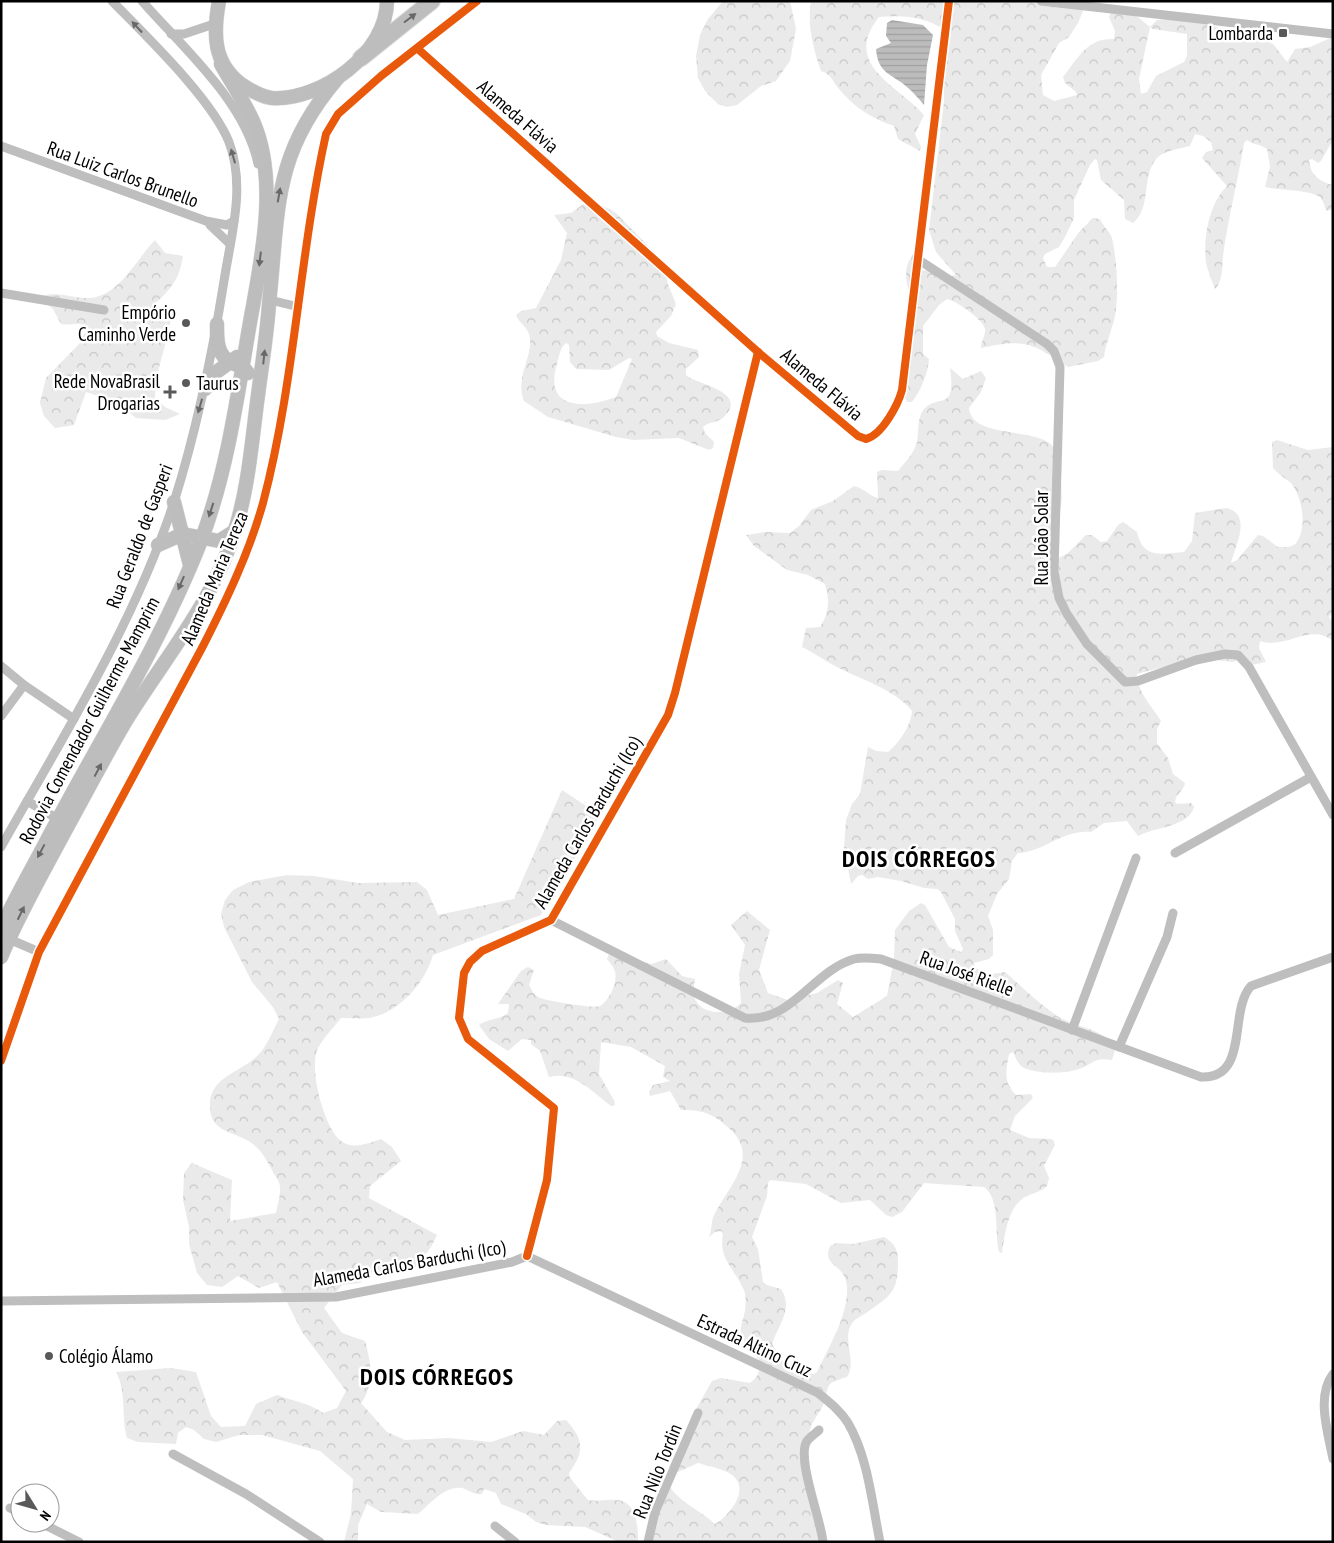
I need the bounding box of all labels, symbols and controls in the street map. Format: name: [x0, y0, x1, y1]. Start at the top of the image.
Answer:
one-way arrow: [403, 13, 417, 23]
one-way arrow: [131, 21, 143, 33]
place label: Lombarda: [1208, 21, 1273, 45]
marker: Lombarda: [1277, 27, 1289, 39]
street label: Alameda Flávia: [472, 74, 564, 158]
street label: Rua Luiz Carlos Brunello: [44, 135, 202, 213]
one-way arrow: [228, 148, 236, 163]
one-way arrow: [276, 187, 284, 203]
one-way arrow: [256, 252, 264, 268]
place label: Empório Caminho Verde: [78, 300, 176, 346]
marker: Empório Caminho Verde: [180, 317, 192, 329]
street label: Alameda Flávia: [776, 343, 868, 425]
one-way arrow: [260, 349, 268, 365]
place label: Rede NovaBrasil Drogarias: [54, 369, 161, 415]
place label: Taurus: [196, 371, 239, 395]
marker: Taurus: [180, 377, 192, 389]
marker: Rede NovaBrasil Drogarias: [164, 386, 176, 398]
one-way arrow: [196, 399, 204, 414]
street label: Rua Geraldo de Gasperi: [100, 460, 178, 612]
street label: Rua João Solar: [1029, 490, 1053, 586]
one-way arrow: [207, 503, 214, 518]
street label: Alameda Maria Tereza: [175, 508, 253, 648]
one-way arrow: [177, 576, 185, 590]
street label: Rodovia Comendador Guilherme Mamprim: [14, 592, 164, 848]
street label: Alameda Carlos Barduchi (Ico): [528, 731, 646, 912]
one-way arrow: [94, 762, 102, 777]
district label: DOIS CÓRREGOS: [842, 843, 996, 874]
one-way arrow: [37, 844, 45, 858]
one-way arrow: [18, 906, 26, 920]
street label: Rua José Rielle: [917, 945, 1017, 1001]
street label: Alameda Carlos Barduchi (Ico): [311, 1234, 508, 1292]
street label: Estrada Altino Cruz: [694, 1308, 816, 1382]
place label: Colégio Álamo: [59, 1344, 153, 1368]
marker: Colégio Álamo: [43, 1350, 55, 1362]
district label: DOIS CÓRREGOS: [360, 1361, 514, 1392]
street label: Rua Nilo Tordin: [627, 1420, 687, 1522]
north arrow: [10, 1483, 60, 1533]
text: N: [36, 1507, 55, 1524]

